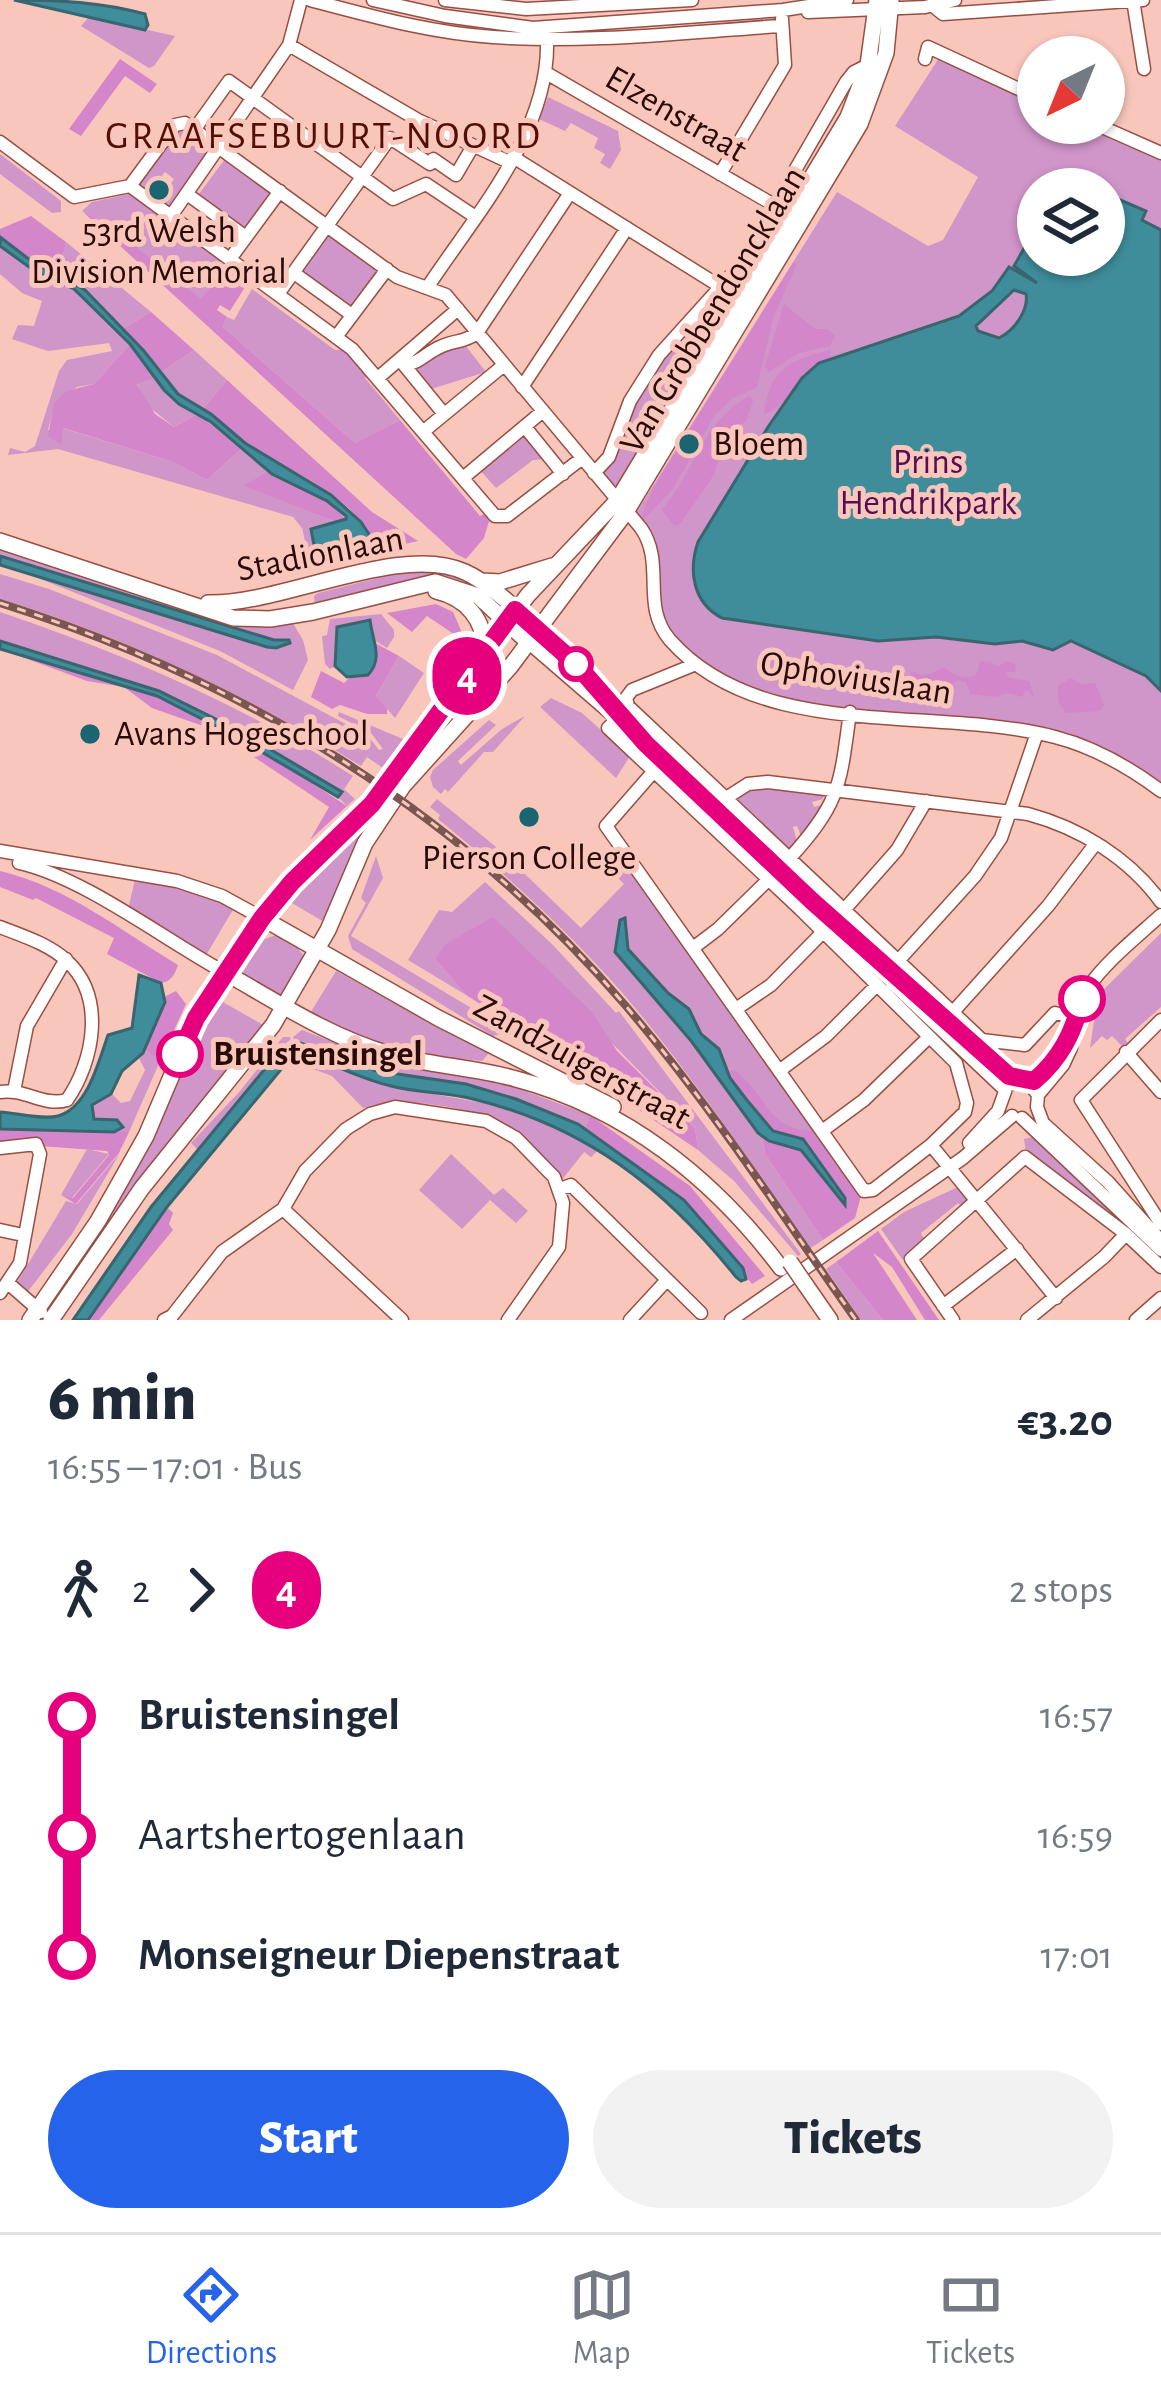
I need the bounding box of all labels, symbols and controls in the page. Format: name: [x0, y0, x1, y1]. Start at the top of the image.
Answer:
north arrow: [1017, 36, 1125, 144]
map controls: [1017, 36, 1125, 276]
street label: Elzenstraat: [599, 59, 753, 169]
district label: GRAAFSEBUURT-NOORD: [105, 117, 543, 156]
street label: Van Grobbendoncklaan: [613, 161, 813, 459]
button: layers: [1017, 168, 1125, 276]
marker: 53rd Welsh Division Memorial: [146, 177, 172, 203]
place label: 53rd Welsh Division Memorial: [31, 213, 287, 290]
place label: Bloem: [713, 426, 804, 462]
marker: Bloem: [676, 431, 702, 457]
park label: Prins Hendrikpark: [839, 444, 1017, 521]
street label: Stadionlaan: [234, 520, 406, 588]
line badge: 4: [428, 637, 506, 715]
street label: Ophoviuslaan: [758, 645, 954, 711]
unlabelled marker: [560, 648, 592, 680]
text: 4: [456, 655, 478, 697]
place label: Avans Hogeschool: [114, 716, 369, 752]
marker: Avans Hogeschool: [77, 721, 103, 747]
marker: Pierson College: [516, 804, 542, 830]
place label: Pierson College: [422, 840, 636, 876]
unlabelled marker: [1060, 977, 1104, 1021]
street label: Zandzuigerstraat: [468, 988, 697, 1136]
marker: Bruistensingel: [158, 1032, 202, 1076]
place label: Bruistensingel: [213, 1036, 423, 1072]
text: 6 min: [48, 1366, 197, 1432]
text: €3.20: [1018, 1399, 1113, 1444]
text: 16:55 – 17:01 · Bus: [48, 1448, 302, 1487]
icon: walk: [48, 1557, 114, 1623]
icon: forward: [168, 1557, 234, 1623]
text: 4: [276, 1569, 297, 1611]
text: 2: [132, 1571, 150, 1610]
text: 2 stops: [1009, 1571, 1113, 1610]
text: Bruistensingel: [138, 1693, 400, 1738]
text: 16:57: [1040, 1697, 1113, 1736]
text: Aartshertogenlaan: [138, 1813, 466, 1858]
text: 16:59: [1038, 1817, 1113, 1856]
text: Monseigneur Diepenstraat: [138, 1933, 619, 1978]
text: 17:01: [1040, 1937, 1113, 1976]
button: Start: [48, 2070, 569, 2208]
button: Tickets: [593, 2070, 1113, 2208]
tab: Directions: [146, 2262, 277, 2374]
tab: Map: [569, 2262, 635, 2374]
tab: Tickets: [926, 2262, 1015, 2374]

